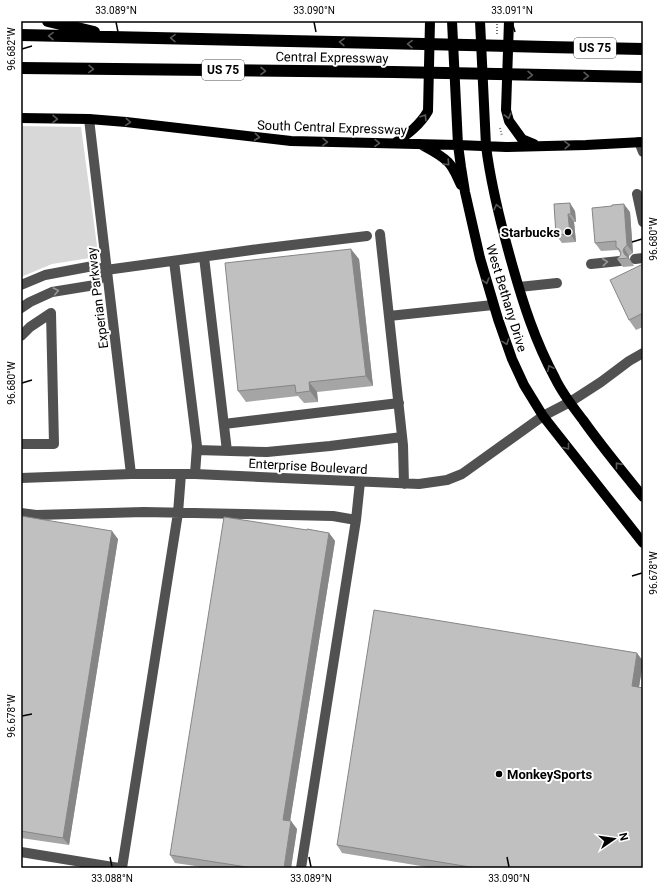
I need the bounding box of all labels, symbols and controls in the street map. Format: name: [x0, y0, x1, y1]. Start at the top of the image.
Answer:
text: 33.089°N: [95, 5, 137, 16]
text: 33.090°N: [293, 5, 335, 16]
text: 33.091°N: [491, 5, 533, 16]
text: 96.682°W: [6, 27, 17, 71]
one-way arrow: [48, 32, 54, 40]
one-way arrow: [170, 34, 176, 43]
one-way arrow: [339, 38, 345, 46]
road number: US 75: [574, 38, 616, 58]
one-way arrow: [407, 39, 413, 48]
street label: Central Expressway: [275, 49, 389, 66]
road number: US 75: [202, 60, 244, 80]
one-way arrow: [88, 65, 94, 73]
one-way arrow: [260, 67, 266, 75]
one-way arrow: [527, 71, 533, 79]
one-way arrow: [583, 72, 589, 80]
one-way arrow: [503, 112, 512, 119]
one-way arrow: [419, 114, 427, 121]
one-way arrow: [52, 115, 58, 123]
one-way arrow: [125, 117, 131, 126]
street label: South Central Expressway: [257, 117, 407, 138]
one-way arrow: [254, 132, 260, 141]
one-way arrow: [322, 138, 328, 146]
one-way arrow: [374, 139, 380, 147]
one-way arrow: [564, 141, 570, 150]
one-way arrow: [443, 158, 450, 166]
one-way arrow: [494, 203, 502, 210]
text: 96.680°W: [648, 217, 659, 261]
place label: Starbucks: [501, 225, 560, 240]
marker: Starbucks: [563, 227, 573, 237]
street label: West Bethany Drive: [483, 243, 530, 354]
street label: Experian Parkway: [84, 246, 111, 350]
one-way arrow: [602, 258, 608, 267]
one-way arrow: [481, 278, 490, 285]
one-way arrow: [53, 288, 59, 296]
one-way arrow: [501, 338, 510, 345]
text: 96.680°W: [6, 361, 17, 405]
one-way arrow: [547, 365, 555, 373]
one-way arrow: [562, 442, 569, 449]
street label: Enterprise Boulevard: [248, 456, 368, 477]
one-way arrow: [615, 463, 622, 470]
text: 96.678°W: [648, 551, 659, 595]
text: 96.678°W: [6, 694, 17, 738]
place label: MonkeySports: [507, 767, 592, 782]
marker: MonkeySports: [494, 769, 504, 779]
north arrow: [594, 819, 634, 859]
text: N: [616, 832, 631, 842]
text: 33.088°N: [91, 873, 133, 884]
text: 33.089°N: [290, 873, 332, 884]
text: 33.090°N: [488, 873, 530, 884]

